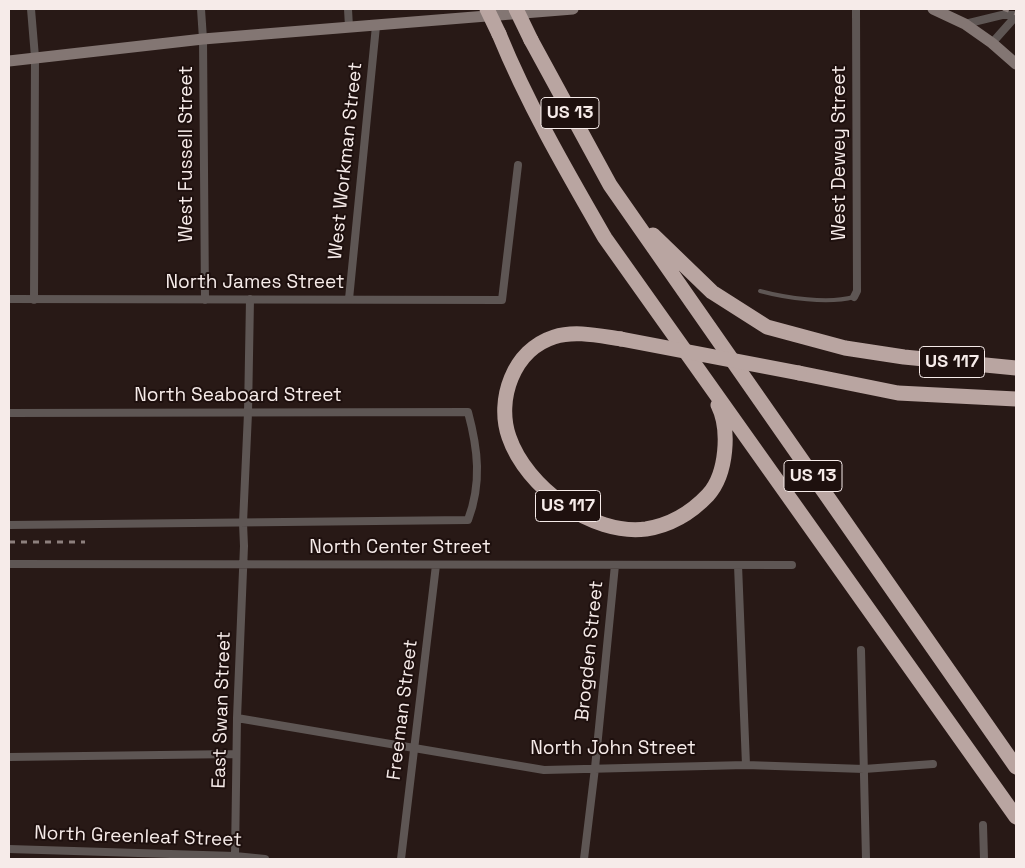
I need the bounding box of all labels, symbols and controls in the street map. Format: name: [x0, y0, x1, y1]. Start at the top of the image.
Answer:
street label: West Workman Street: [324, 61, 368, 261]
street label: West Dewey Street: [829, 65, 851, 241]
street label: West Fussell Street: [176, 66, 198, 242]
road number: US 13: [541, 98, 599, 128]
street label: North James Street: [165, 272, 345, 294]
road number: US 117: [920, 347, 984, 378]
street label: North Seaboard Street: [134, 385, 342, 407]
road number: US 13: [784, 461, 842, 492]
road number: US 117: [536, 491, 600, 522]
street label: North Center Street: [309, 537, 491, 559]
street label: Brogden Street: [571, 579, 609, 723]
street label: East Swan Street: [208, 631, 236, 789]
street label: Freeman Street: [383, 638, 423, 782]
street label: North John Street: [530, 738, 696, 760]
street label: North Greenleaf Street: [34, 822, 242, 852]

